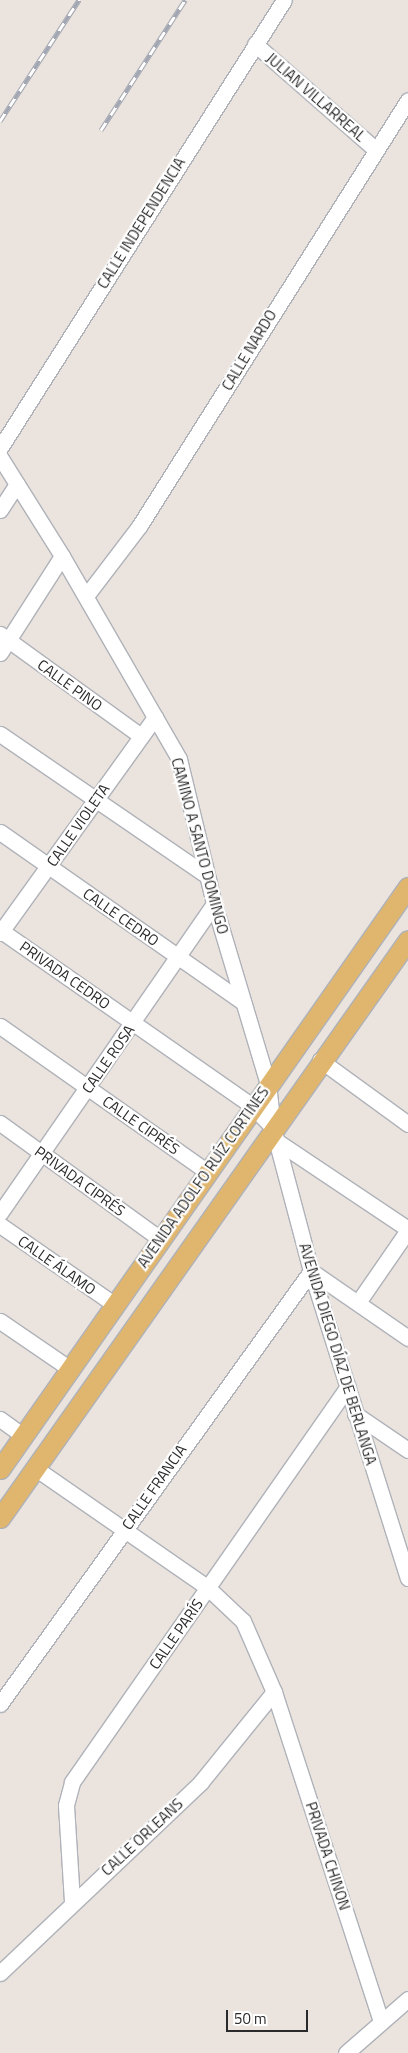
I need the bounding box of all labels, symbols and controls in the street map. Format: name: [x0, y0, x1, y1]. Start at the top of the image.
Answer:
street label: JULIAN VILLARREAL: [263, 49, 369, 145]
street label: CALLE INDEPENDENCIA: [93, 154, 189, 292]
street label: CALLE NARDO: [218, 306, 280, 394]
street label: CALLE PINO: [34, 655, 106, 715]
street label: CAMINO A SANTO DOMINGO: [168, 756, 232, 936]
street label: CALLE VIOLETA: [43, 780, 113, 870]
street label: CALLE CEDRO: [80, 884, 162, 950]
street label: PRIVADA CEDRO: [16, 937, 114, 1013]
street label: CALLE ROSA: [78, 1021, 138, 1097]
street label: AVENIDA ADOLFO RUÍZ CORTINES: [133, 1083, 273, 1271]
street label: CALLE CIPRÉS: [99, 1092, 183, 1158]
street label: PRIVADA CIPRÉS: [31, 1142, 129, 1220]
street label: CALLE ÁLAMO: [15, 1232, 99, 1298]
street label: AVENIDA DIEGO DÍAZ DE BERLANGA: [296, 1241, 380, 1467]
street label: CALLE FRANCIA: [118, 1441, 190, 1533]
street label: CALLE PARÍS: [145, 1595, 207, 1673]
street label: CALLE ORLEANS: [98, 1795, 186, 1879]
street label: PRIVADA CHINON: [302, 1800, 354, 1912]
scale bar: [228, 2000, 310, 2032]
text: 50 m: [234, 2007, 267, 2030]

